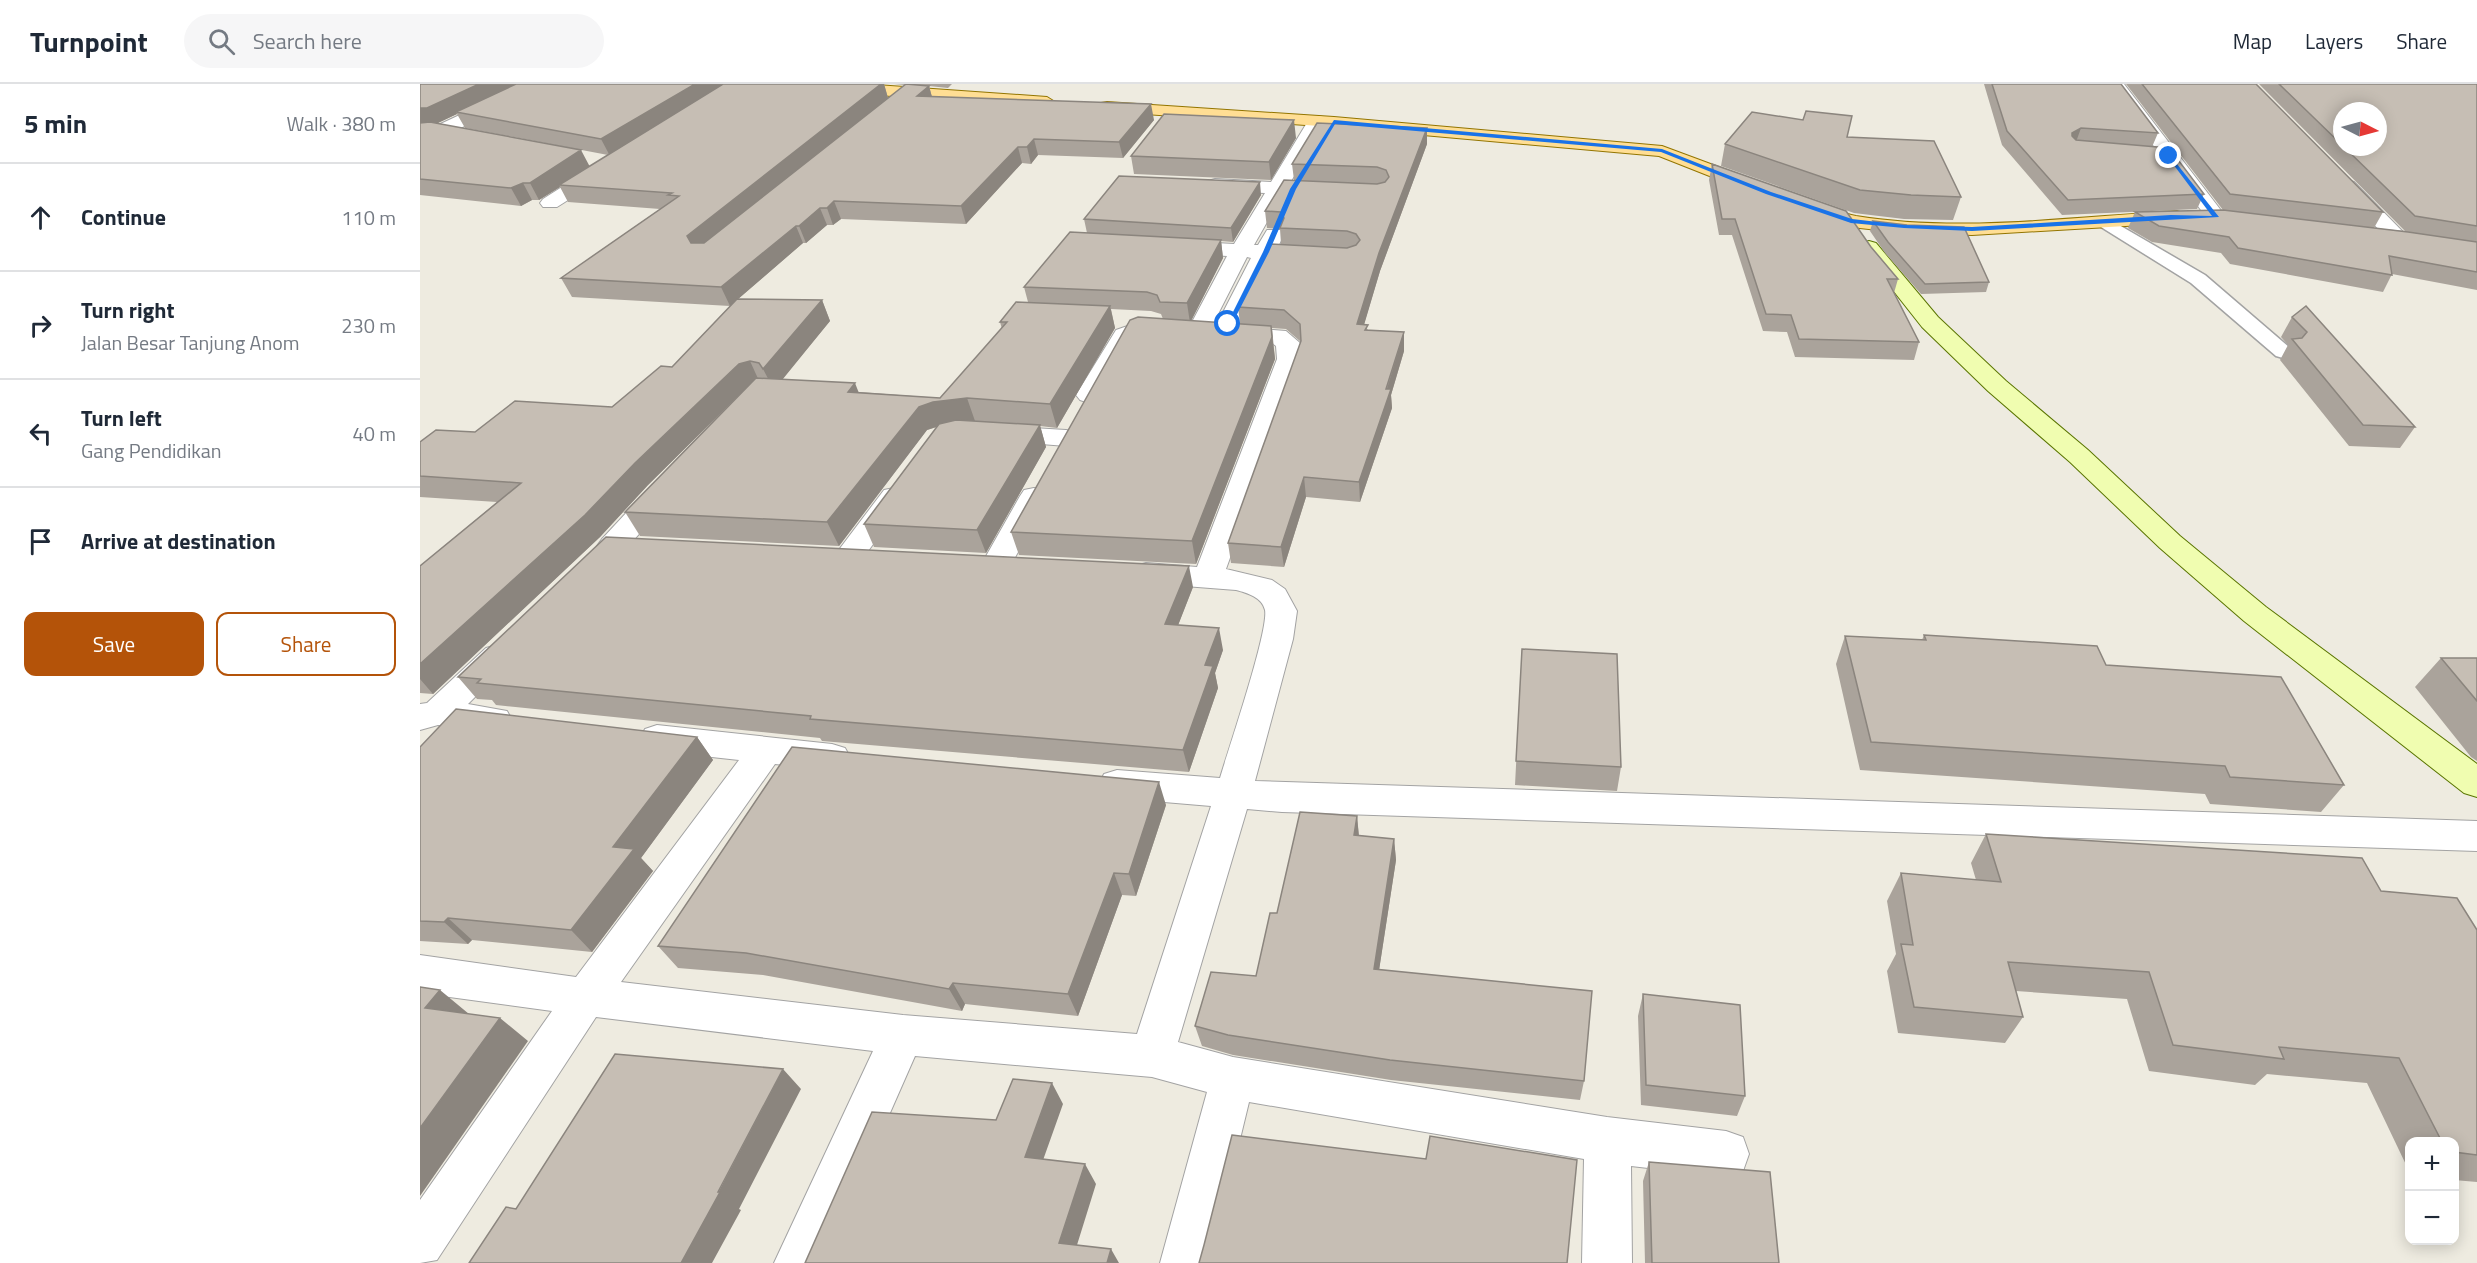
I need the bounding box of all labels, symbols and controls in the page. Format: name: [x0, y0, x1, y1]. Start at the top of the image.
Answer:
search box: [184, 14, 604, 68]
text: Turnpoint: [30, 20, 148, 63]
text: Search here: [253, 24, 362, 58]
icon: search: [205, 25, 238, 58]
text: Map: [2233, 25, 2272, 57]
text: Layers: [2305, 25, 2363, 57]
text: Share: [2396, 25, 2447, 57]
north arrow: [2333, 102, 2387, 156]
text: 5 min: [24, 104, 87, 143]
text: Walk · 380 m: [287, 108, 396, 139]
route end: [2155, 142, 2181, 168]
text: Continue: [81, 200, 166, 234]
icon: ahead: [24, 201, 57, 234]
text: 110 m: [341, 202, 396, 233]
text: Turn right: [81, 293, 175, 327]
icon: right: [24, 309, 57, 342]
text: 230 m: [341, 310, 396, 341]
route start: [1214, 310, 1240, 336]
text: Jalan Besar Tanjung Anom: [81, 327, 300, 358]
text: Turn left: [81, 401, 162, 435]
icon: left: [24, 417, 57, 450]
text: 40 m: [352, 418, 396, 449]
text: Gang Pendidikan: [81, 435, 222, 466]
text: Arrive at destination: [81, 524, 276, 558]
icon: arrive: [24, 525, 57, 558]
button: Save: [24, 612, 204, 676]
button: Share: [216, 612, 396, 676]
map controls: [2405, 1137, 2459, 1245]
button: +: [2405, 1137, 2459, 1191]
button: −: [2405, 1191, 2459, 1245]

